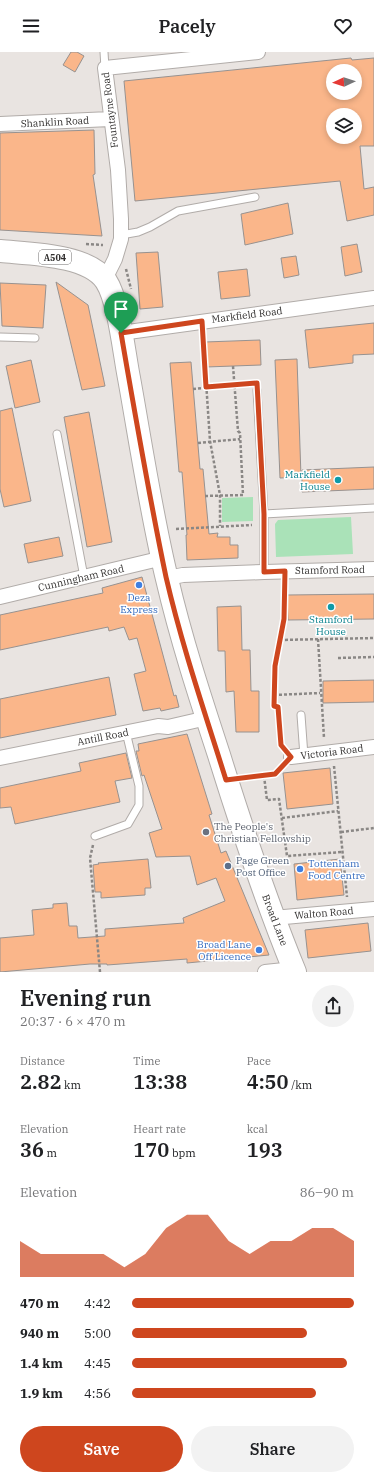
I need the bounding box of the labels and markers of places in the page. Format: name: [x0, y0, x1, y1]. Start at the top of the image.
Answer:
pin: [104, 292, 138, 333]
place label: Markfield House: [285, 468, 330, 493]
marker: Markfield House: [333, 475, 343, 485]
marker: Deza Express: [134, 580, 144, 590]
place label: Deza Express: [120, 591, 158, 616]
marker: Stamford House: [326, 602, 336, 612]
place label: Stamford House: [309, 613, 353, 638]
place label: The People's Christian Fellowship: [214, 820, 311, 845]
marker: The People's Christian Fellowship: [201, 827, 211, 837]
place label: Page Green Post Office: [236, 854, 290, 879]
place label: Tottenham Food Centre: [308, 857, 365, 882]
marker: Page Green Post Office: [223, 861, 233, 871]
marker: Tottenham Food Centre: [295, 864, 305, 874]
place label: Broad Lane Off Licence: [197, 938, 251, 963]
marker: Broad Lane Off Licence: [254, 945, 264, 955]

